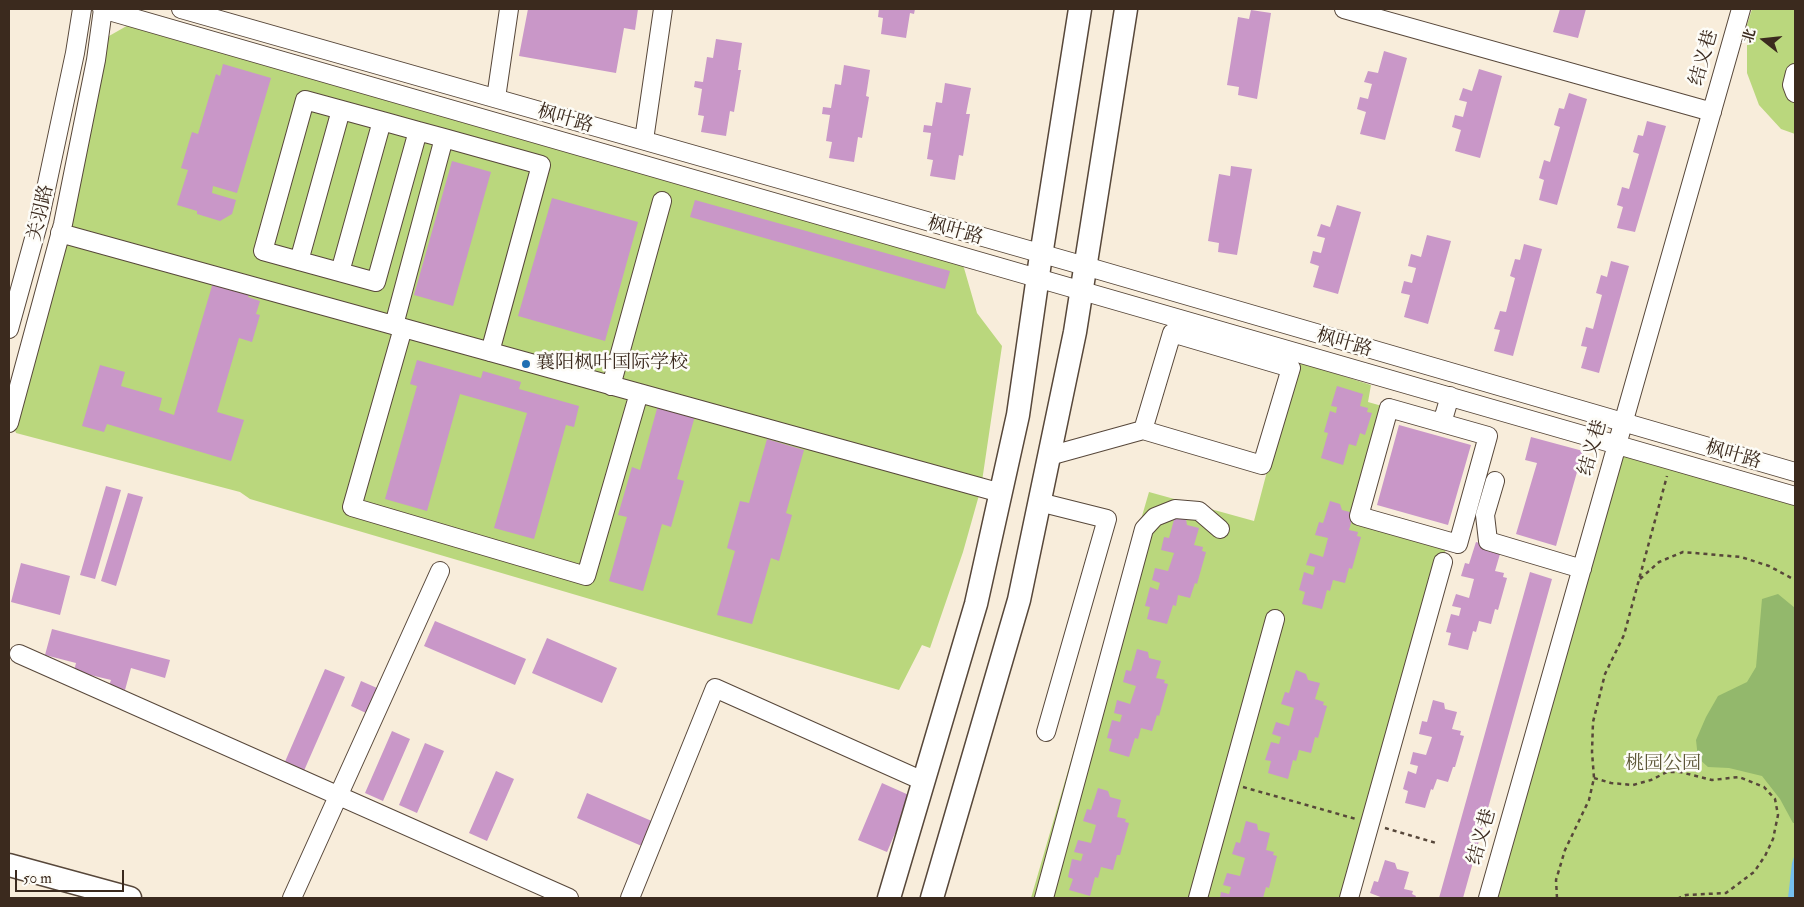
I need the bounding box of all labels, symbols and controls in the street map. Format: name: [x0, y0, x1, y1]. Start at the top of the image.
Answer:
north arrow: [1739, 15, 1789, 65]
street label: 结义巷: [1686, 27, 1724, 89]
text: 北: [1739, 27, 1759, 45]
street label: 枫叶路: [534, 101, 596, 139]
street label: 关羽路: [24, 183, 60, 243]
street label: 枫叶路: [924, 213, 986, 251]
street label: 枫叶路: [1313, 325, 1375, 363]
place label: 襄阳枫叶国际学校: [536, 353, 688, 375]
marker: 襄阳枫叶国际学校: [520, 358, 532, 370]
street label: 结义巷: [1575, 417, 1613, 479]
street label: 枫叶路: [1702, 437, 1764, 475]
park label: 桃园公园: [1625, 754, 1701, 776]
street label: 结义巷: [1464, 806, 1502, 868]
scale bar: [18, 860, 126, 892]
text: 50 m: [23, 869, 52, 888]

